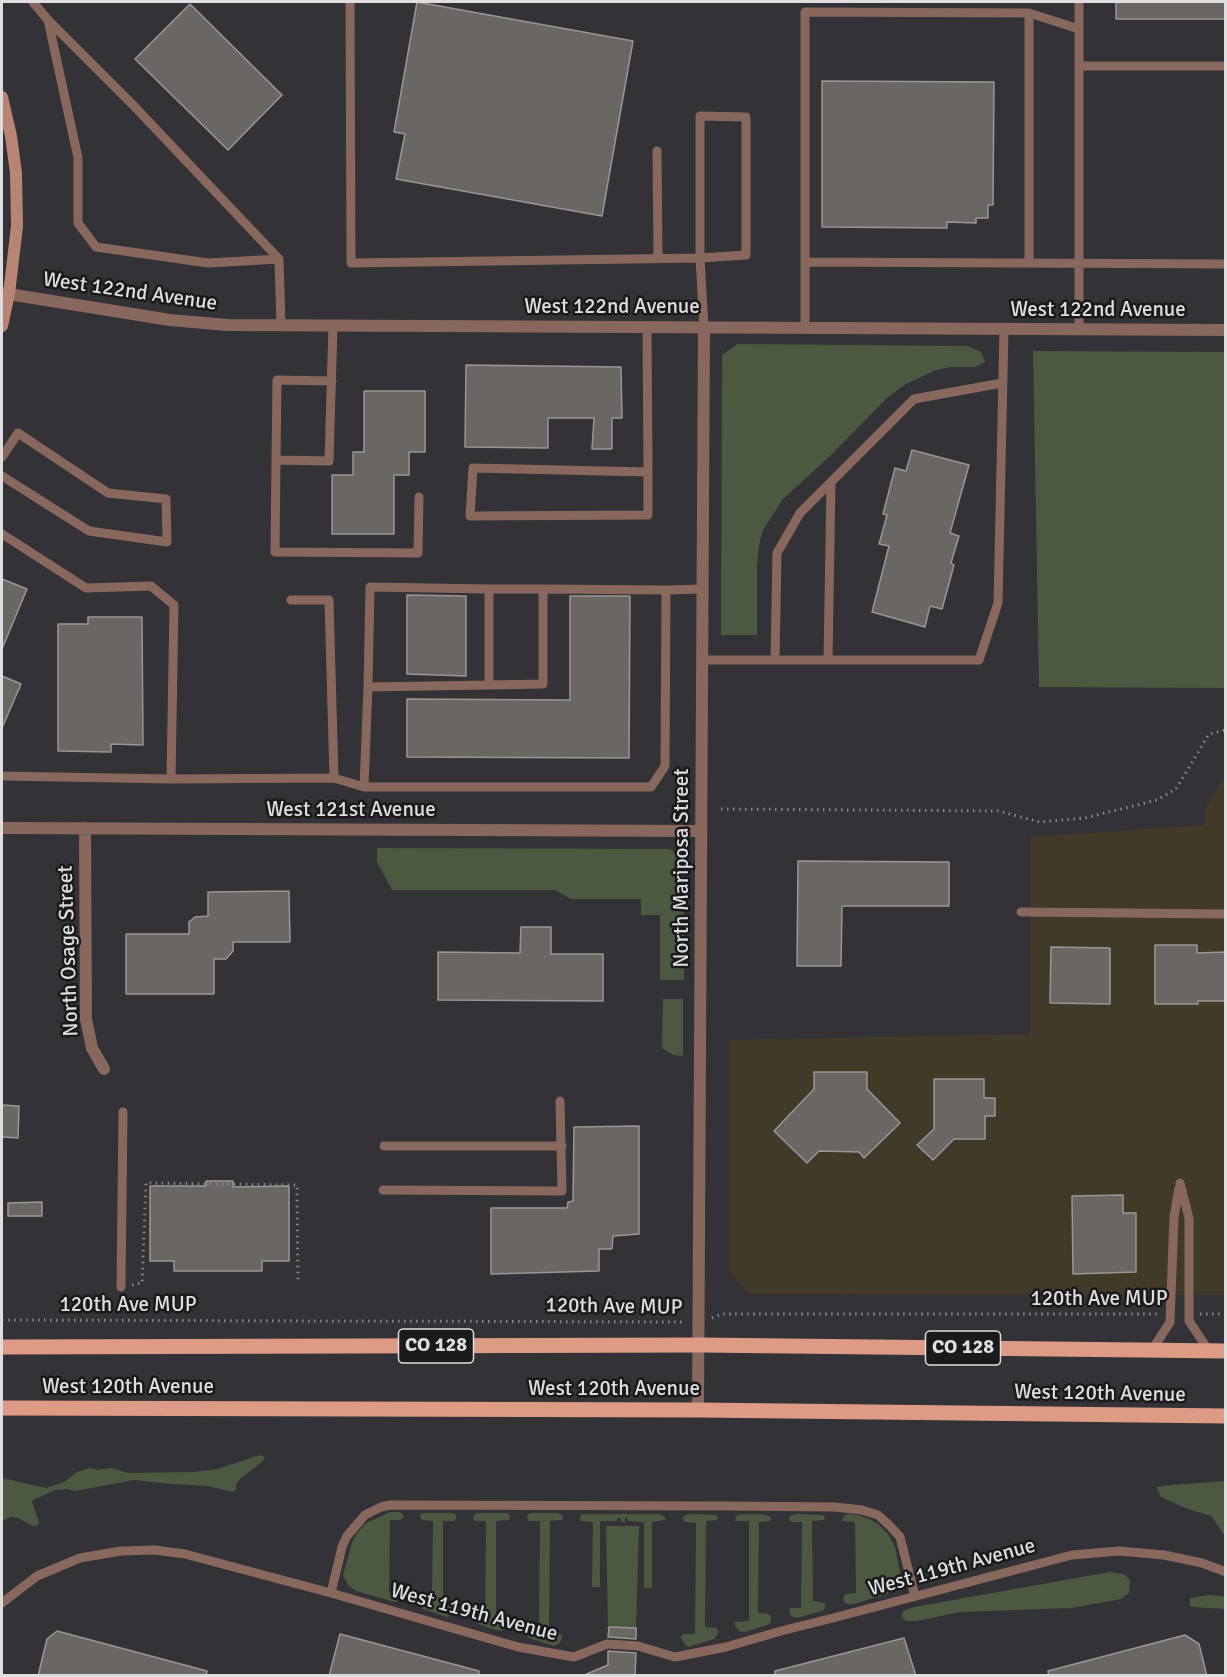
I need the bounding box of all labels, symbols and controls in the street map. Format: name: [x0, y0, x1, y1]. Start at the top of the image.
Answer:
street label: West 122nd Avenue: [41, 267, 219, 317]
street label: West 122nd Avenue: [524, 294, 700, 320]
street label: West 122nd Avenue: [1010, 297, 1186, 323]
street label: North Mariposa Street: [669, 768, 695, 968]
street label: West 121st Avenue: [266, 797, 436, 823]
street label: North Osage Street: [53, 865, 85, 1037]
street label: 120th Ave MUP: [1030, 1286, 1168, 1312]
street label: 120th Ave MUP: [59, 1292, 197, 1318]
street label: 120th Ave MUP: [545, 1293, 683, 1321]
road number: CO 128: [398, 1329, 474, 1363]
road number: CO 128: [926, 1331, 1000, 1365]
street label: West 120th Avenue: [42, 1374, 214, 1400]
street label: West 120th Avenue: [528, 1376, 700, 1402]
street label: West 120th Avenue: [1014, 1380, 1186, 1408]
street label: West 119th Avenue: [866, 1534, 1038, 1602]
street label: West 119th Avenue: [388, 1579, 560, 1647]

